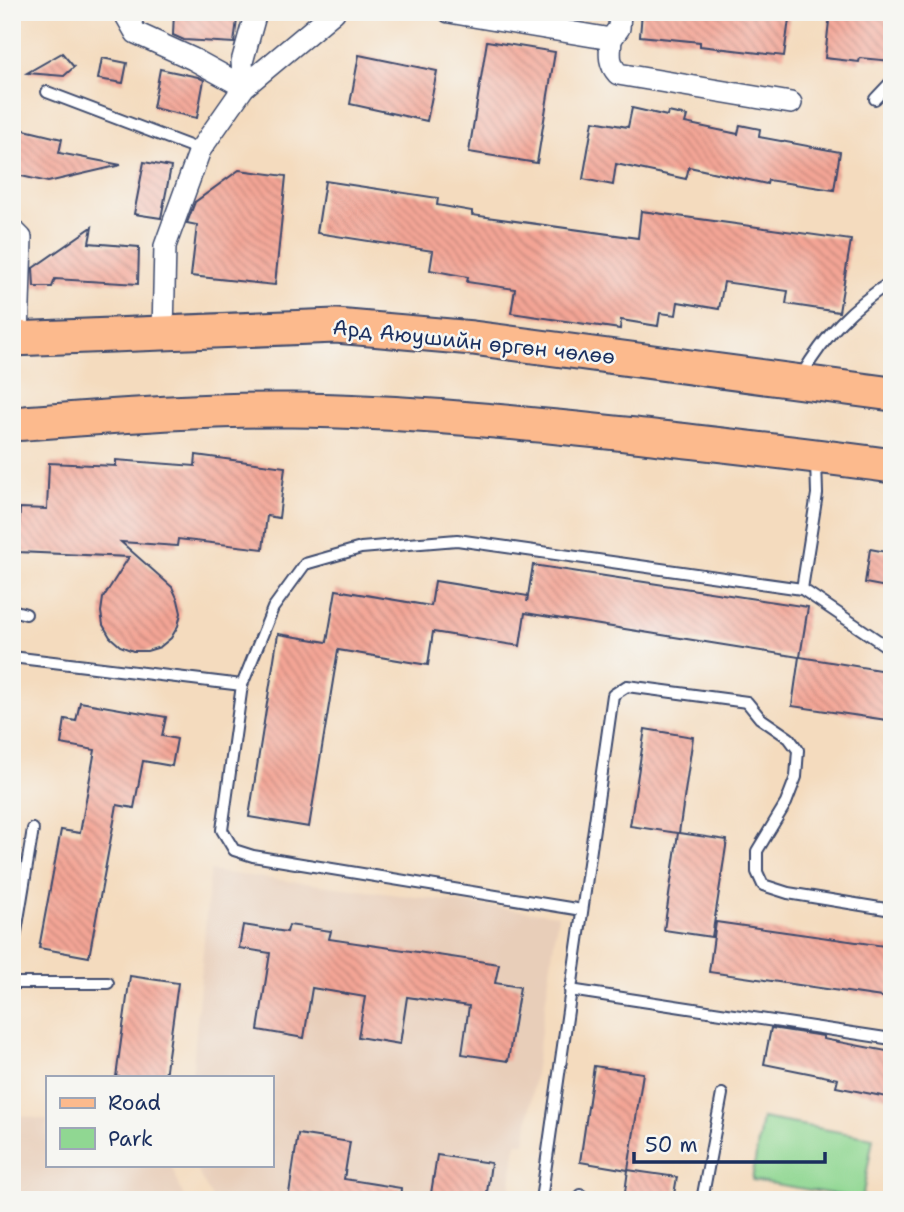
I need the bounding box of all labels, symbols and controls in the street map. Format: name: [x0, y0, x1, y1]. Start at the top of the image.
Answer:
street label: Ард Аюушийн өргөн чөлөө: [331, 313, 617, 371]
legend: [46, 1076, 273, 1166]
text: Road: [108, 1089, 161, 1117]
scale bar: [634, 1121, 825, 1165]
text: Park: [108, 1125, 153, 1153]
text: 50 m: [645, 1131, 698, 1159]

